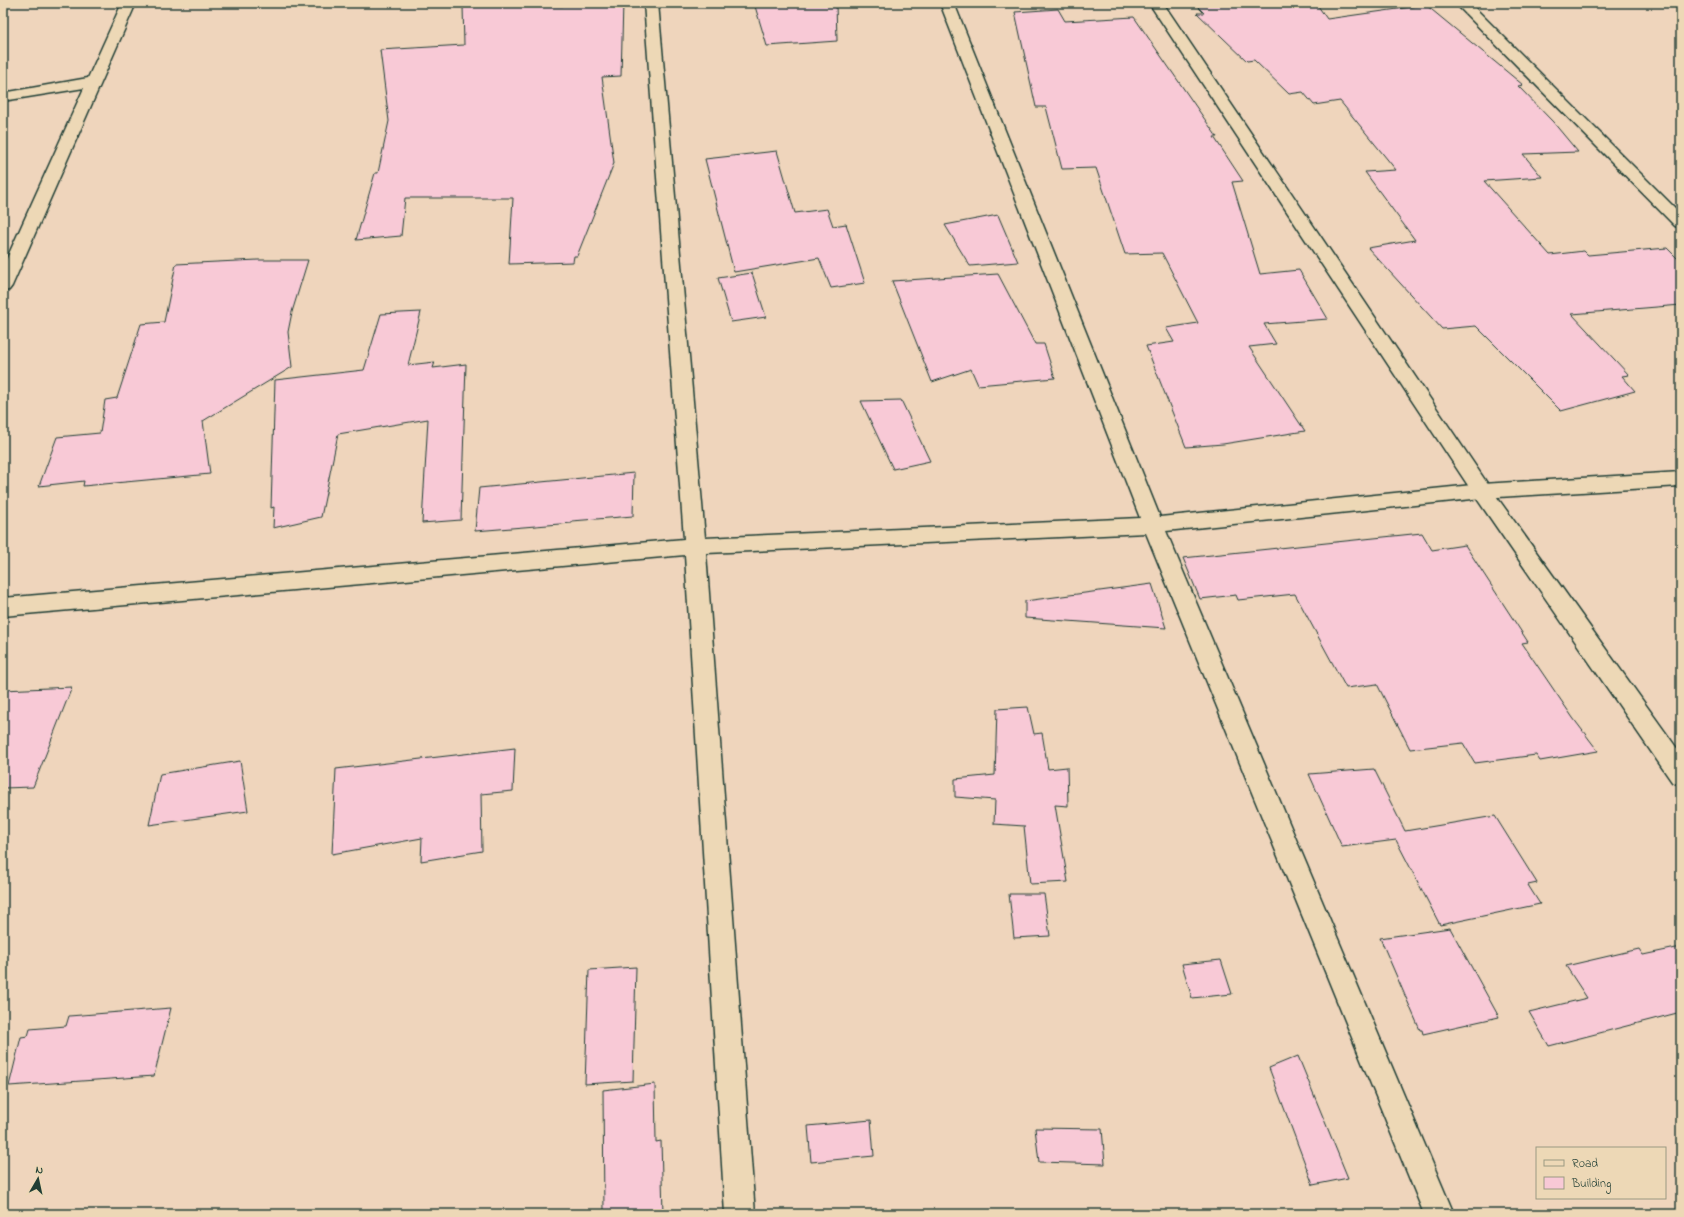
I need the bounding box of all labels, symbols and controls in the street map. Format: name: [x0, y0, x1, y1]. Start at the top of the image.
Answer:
legend: [1536, 1147, 1666, 1199]
text: Road: [1572, 1155, 1598, 1173]
north arrow: [18, 1159, 58, 1199]
text: N: [34, 1162, 44, 1179]
text: Building: [1571, 1175, 1611, 1194]

